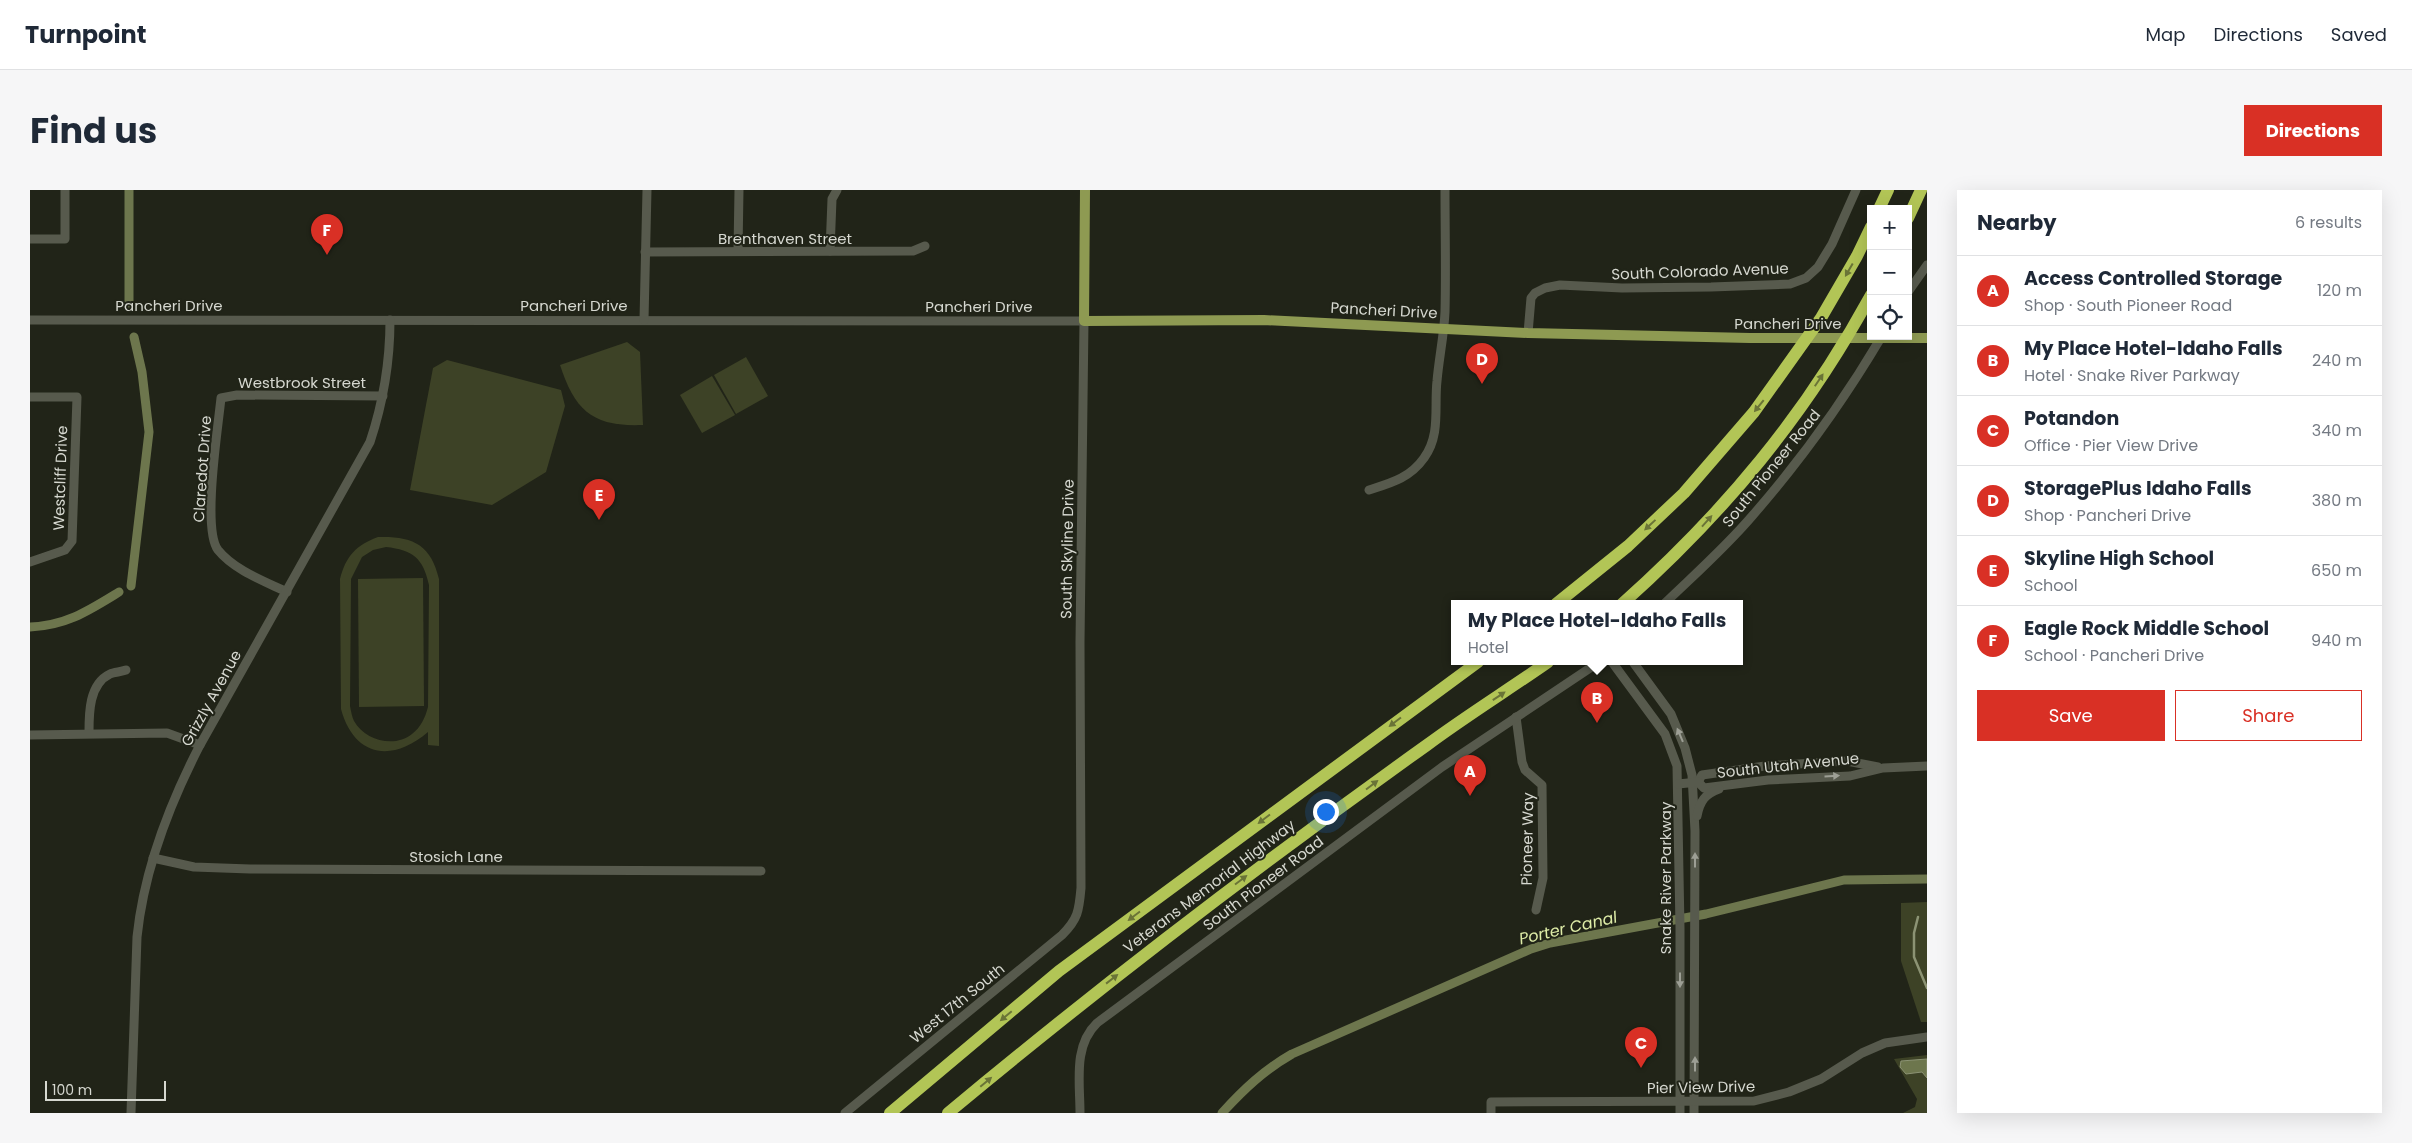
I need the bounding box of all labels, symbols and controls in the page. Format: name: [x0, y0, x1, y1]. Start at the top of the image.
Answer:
text: Turnpoint: [25, 18, 146, 51]
text: Map: [2146, 22, 2185, 47]
text: Directions: [2213, 22, 2303, 47]
text: Saved: [2331, 22, 2387, 47]
button: Directions: [2244, 105, 2382, 156]
text: Find us: [30, 106, 157, 155]
map controls: [1867, 205, 1912, 340]
button: +: [1867, 205, 1912, 250]
text: Nearby: [1977, 208, 2057, 237]
text: 6 results: [2295, 211, 2362, 234]
pin: F: [311, 214, 343, 255]
street label: Brenthaven Street: [718, 228, 852, 249]
button: −: [1867, 250, 1912, 295]
street label: South Colorado Avenue: [1611, 257, 1789, 285]
one-way arrow: [1844, 264, 1853, 277]
text: Access Controlled Storage: [2024, 265, 2282, 292]
text: A: [1987, 279, 1999, 302]
text: 120 m: [2317, 279, 2362, 302]
text: Shop · South Pioneer Road: [2024, 294, 2232, 317]
street label: Pancheri Drive: [115, 295, 223, 316]
street label: Pancheri Drive: [520, 295, 628, 316]
button: locate: [1867, 295, 1912, 340]
street label: Pancheri Drive: [925, 296, 1033, 317]
street label: Pancheri Drive: [1330, 297, 1438, 323]
street label: Pancheri Drive: [1734, 313, 1842, 334]
text: My Place Hotel-Idaho Falls: [2024, 335, 2283, 362]
pin: D: [1466, 343, 1498, 384]
text: B: [1988, 349, 1998, 372]
text: 240 m: [2312, 349, 2362, 372]
text: Hotel · Snake River Parkway: [2024, 364, 2240, 387]
street label: Westbrook Street: [238, 372, 366, 393]
one-way arrow: [1814, 374, 1824, 387]
one-way arrow: [1754, 399, 1765, 412]
street label: South Pioneer Road: [1717, 405, 1825, 531]
text: Potandon: [2024, 405, 2119, 432]
street label: Claredot Drive: [188, 415, 216, 523]
text: C: [1987, 419, 1999, 442]
text: 340 m: [2312, 419, 2362, 442]
street label: Westcliff Drive: [48, 425, 72, 531]
text: Office · Pier View Drive: [2024, 434, 2198, 457]
text: StoragePlus Idaho Falls: [2024, 475, 2252, 502]
pin: E: [583, 479, 615, 520]
street label: South Skyline Drive: [1055, 479, 1079, 619]
text: D: [1987, 489, 1999, 512]
text: 380 m: [2312, 489, 2362, 512]
text: Shop · Pancheri Drive: [2024, 504, 2191, 527]
one-way arrow: [1702, 515, 1713, 528]
one-way arrow: [1644, 519, 1656, 531]
text: Skyline High School: [2024, 545, 2214, 572]
text: E: [1989, 559, 1997, 582]
text: 650 m: [2311, 559, 2362, 582]
text: School: [2024, 574, 2078, 597]
popup: [1451, 600, 1743, 665]
text: My Place Hotel-Idaho Falls: [1468, 607, 1726, 634]
text: Eagle Rock Middle School: [2024, 615, 2269, 642]
text: F: [1989, 629, 1997, 652]
text: 940 m: [2311, 629, 2362, 652]
text: Hotel: [1468, 636, 1509, 659]
text: School · Pancheri Drive: [2024, 644, 2204, 667]
street label: Grizzly Avenue: [176, 646, 246, 750]
pin: B: [1581, 682, 1613, 723]
button: Save: [1977, 690, 2165, 741]
button: Share: [2175, 690, 2362, 741]
one-way arrow: [1492, 691, 1505, 701]
one-way arrow: [1388, 717, 1402, 727]
one-way arrow: [1676, 728, 1684, 743]
street label: South Utah Avenue: [1716, 747, 1860, 783]
pin: A: [1454, 755, 1486, 796]
one-way arrow: [1824, 772, 1840, 780]
one-way arrow: [1365, 780, 1379, 790]
street label: Pioneer Way: [1516, 792, 1538, 886]
your location: [1313, 799, 1339, 825]
street label: Snake River Parkway: [1655, 801, 1676, 954]
street label: Veterans Memorial Highway: [1119, 814, 1300, 958]
one-way arrow: [1257, 814, 1271, 824]
street label: South Pioneer Road: [1198, 831, 1328, 935]
street label: Stosich Lane: [409, 846, 503, 867]
one-way arrow: [1691, 852, 1699, 868]
one-way arrow: [1234, 875, 1247, 886]
water label: Porter Canal: [1517, 906, 1619, 950]
one-way arrow: [1128, 910, 1141, 921]
street label: West 17th South: [905, 958, 1009, 1048]
one-way arrow: [1676, 972, 1684, 988]
one-way arrow: [1105, 974, 1118, 985]
one-way arrow: [1000, 1010, 1013, 1021]
pin: C: [1625, 1027, 1657, 1068]
one-way arrow: [1691, 1056, 1699, 1072]
one-way arrow: [979, 1076, 992, 1087]
street label: Pier View Drive: [1647, 1076, 1755, 1098]
scale bar: [45, 1078, 166, 1101]
text: 100 m: [52, 1080, 92, 1100]

